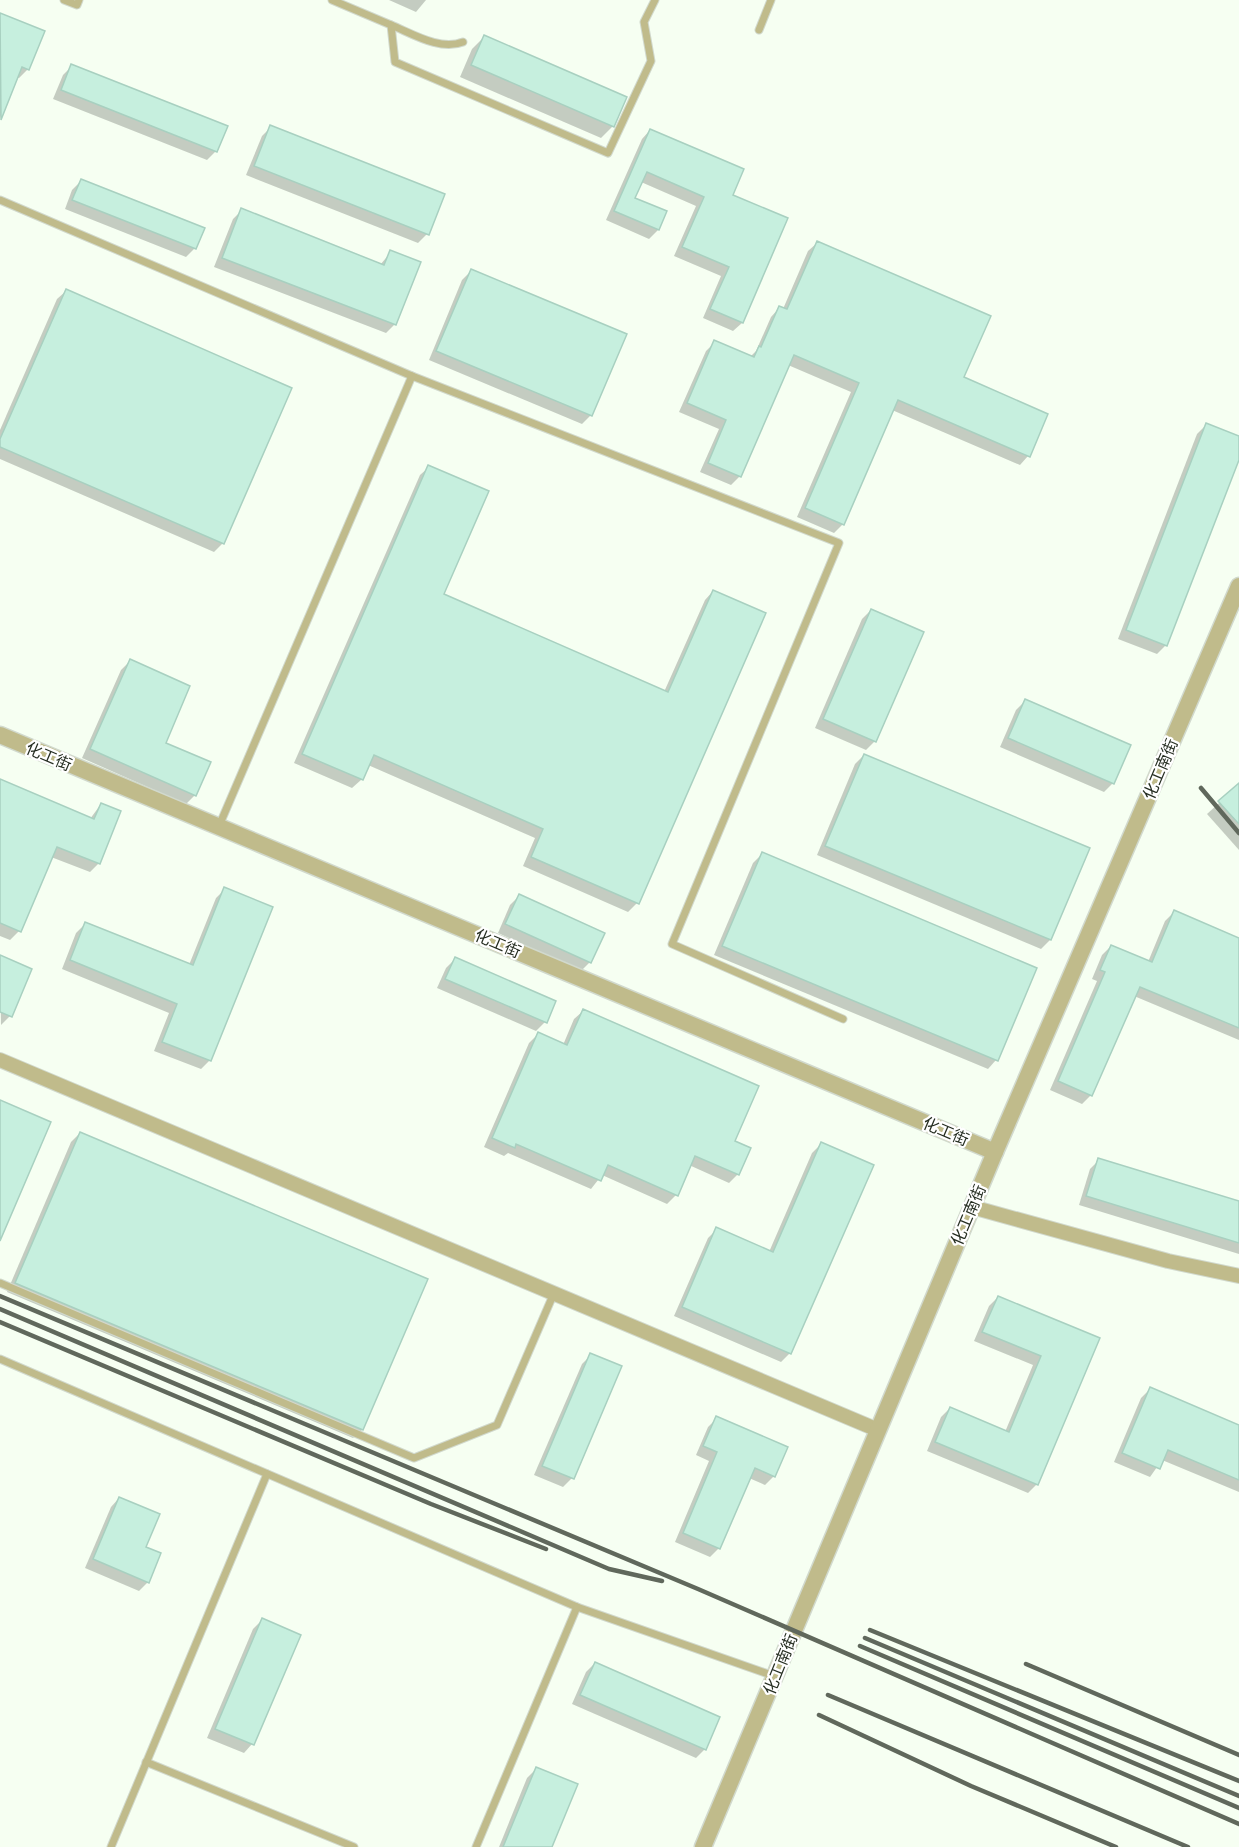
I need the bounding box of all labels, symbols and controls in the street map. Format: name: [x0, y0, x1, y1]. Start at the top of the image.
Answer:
street label: 化工南街: [1138, 736, 1182, 802]
street label: 化工街: [23, 737, 75, 775]
street label: 化工街: [472, 924, 524, 962]
street label: 化工街: [920, 1112, 972, 1150]
street label: 化工南街: [946, 1182, 990, 1248]
street label: 化工南街: [759, 1631, 801, 1697]

